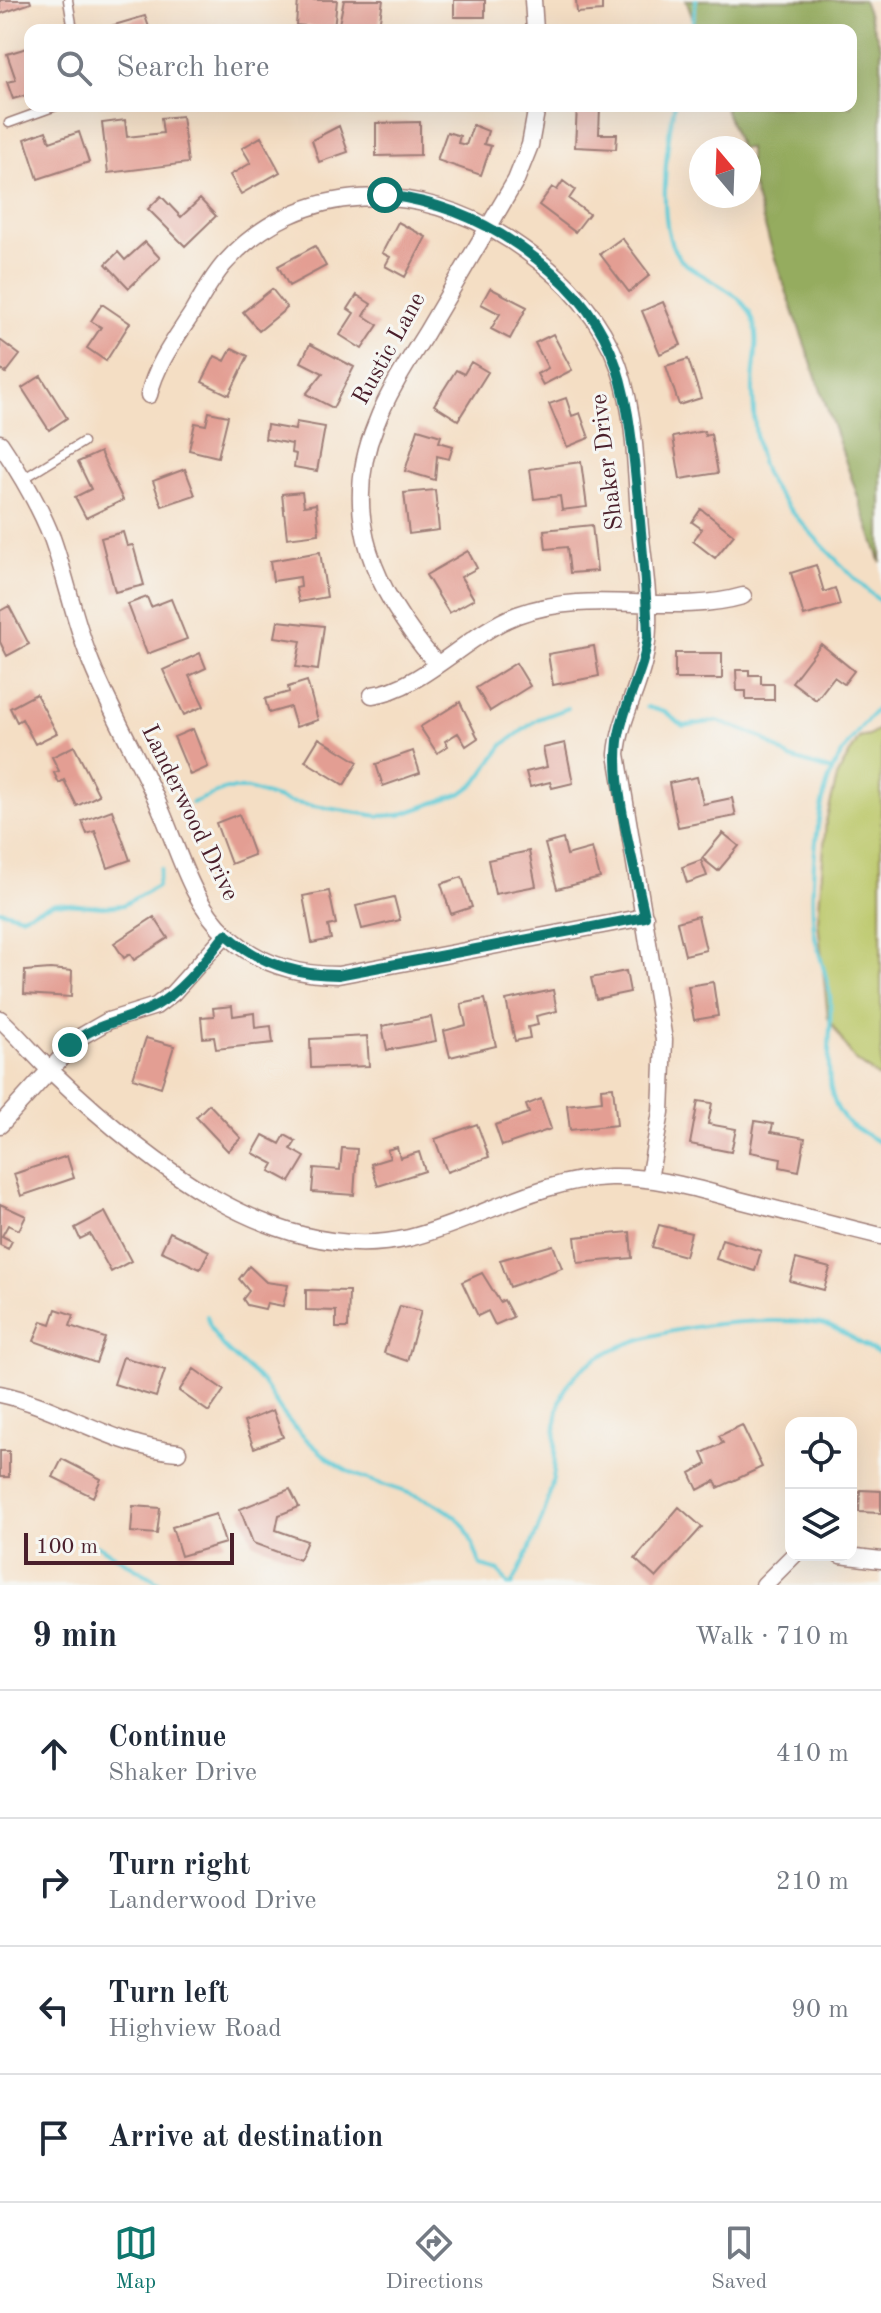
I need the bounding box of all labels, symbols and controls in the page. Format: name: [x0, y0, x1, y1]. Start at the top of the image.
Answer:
search box: [24, 24, 857, 112]
icon: search: [52, 46, 96, 90]
text: Search here: [116, 53, 270, 83]
north arrow: [689, 136, 761, 208]
route start: [367, 177, 403, 213]
street label: Rustic Lane: [349, 289, 431, 409]
street label: Shaker Drive: [588, 392, 628, 532]
street label: Landerwood Drive: [136, 721, 242, 905]
route end: [52, 1027, 88, 1063]
map controls: [785, 1417, 857, 1561]
button: locate: [785, 1417, 857, 1489]
button: layers: [785, 1489, 857, 1561]
scale bar: [24, 1529, 234, 1565]
text: 100 m: [36, 1536, 98, 1558]
text: 9 min: [32, 1620, 117, 1654]
text: Walk · 710 m: [695, 1624, 849, 1650]
text: Continue: [108, 1723, 227, 1753]
icon: ahead: [32, 1732, 76, 1776]
text: 410 m: [776, 1741, 849, 1767]
text: Shaker Drive: [108, 1760, 257, 1786]
text: Turn right: [108, 1851, 250, 1881]
icon: right: [32, 1860, 76, 1904]
text: 210 m: [776, 1869, 849, 1895]
text: Landerwood Drive: [108, 1888, 317, 1914]
text: Turn left: [108, 1979, 229, 2009]
icon: left: [32, 1988, 76, 2032]
text: 90 m: [791, 1997, 849, 2023]
text: Highview Road: [108, 2016, 282, 2042]
icon: arrive: [32, 2116, 76, 2160]
text: Arrive at destination: [108, 2123, 383, 2153]
tab: Map: [114, 2221, 158, 2296]
tab: Directions: [386, 2221, 483, 2296]
tab: Saved: [711, 2221, 767, 2296]

